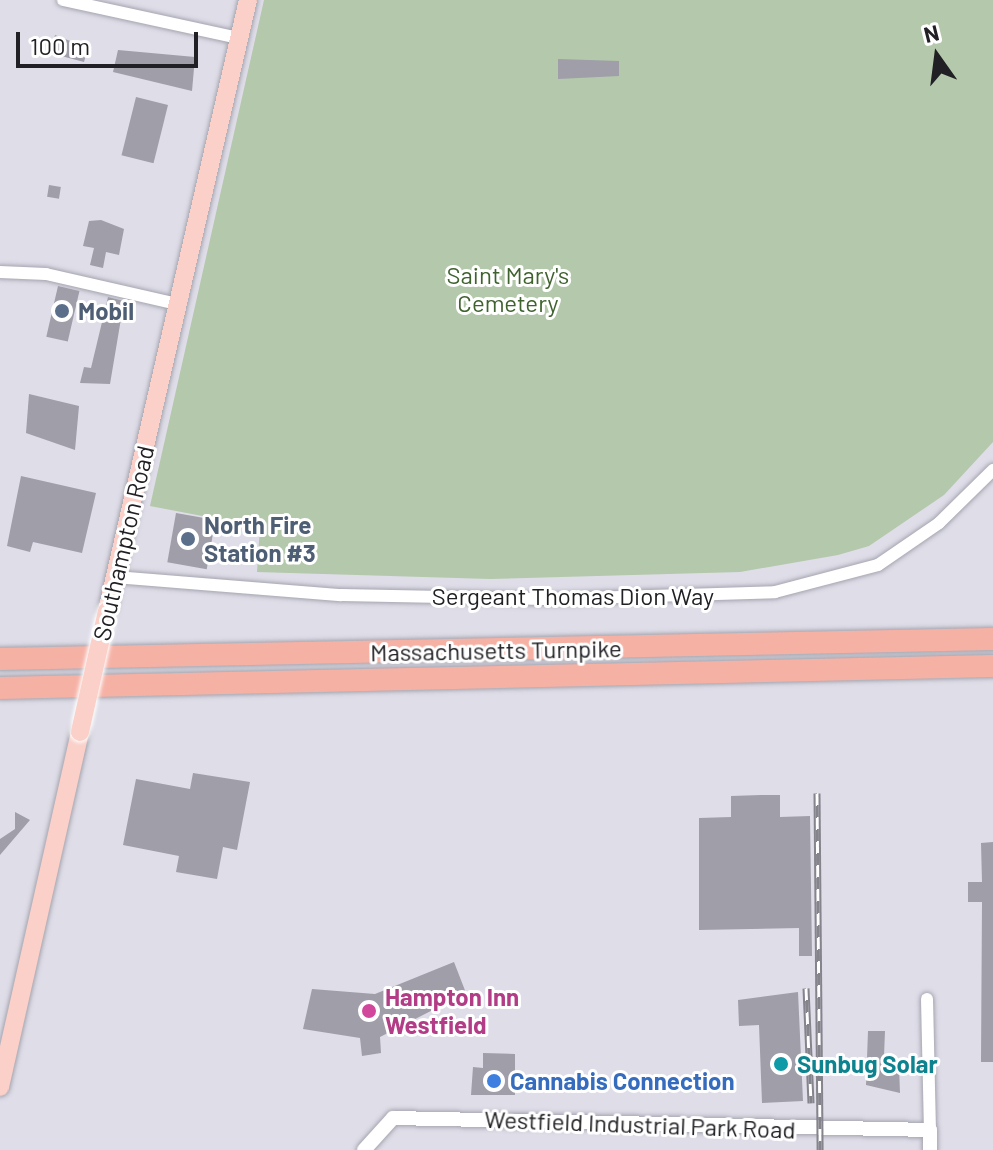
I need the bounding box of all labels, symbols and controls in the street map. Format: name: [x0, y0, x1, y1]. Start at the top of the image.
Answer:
scale bar: [20, 16, 202, 66]
north arrow: [897, 16, 977, 96]
text: N: [921, 18, 941, 47]
text: 100 m: [30, 31, 90, 60]
park label: Saint Mary's Cemetery: [447, 261, 569, 317]
place label: Mobil: [78, 297, 134, 325]
marker: Mobil: [53, 302, 71, 320]
street label: Southampton Road: [87, 443, 159, 643]
place label: North Fire Station #3: [204, 511, 316, 567]
marker: North Fire Station #3: [179, 530, 197, 548]
street label: Sergeant Thomas Dion Way: [432, 582, 714, 610]
street label: Massachusetts Turnpike: [370, 633, 622, 667]
place label: Hampton Inn Westfield: [385, 983, 519, 1039]
marker: Hampton Inn Westfield: [360, 1002, 378, 1020]
place label: Sunbug Solar: [797, 1050, 938, 1078]
marker: Sunbug Solar: [772, 1055, 790, 1073]
place label: Cannabis Connection: [510, 1067, 735, 1095]
marker: Cannabis Connection: [485, 1072, 503, 1090]
street label: Westfield Industrial Park Road: [484, 1104, 796, 1144]

